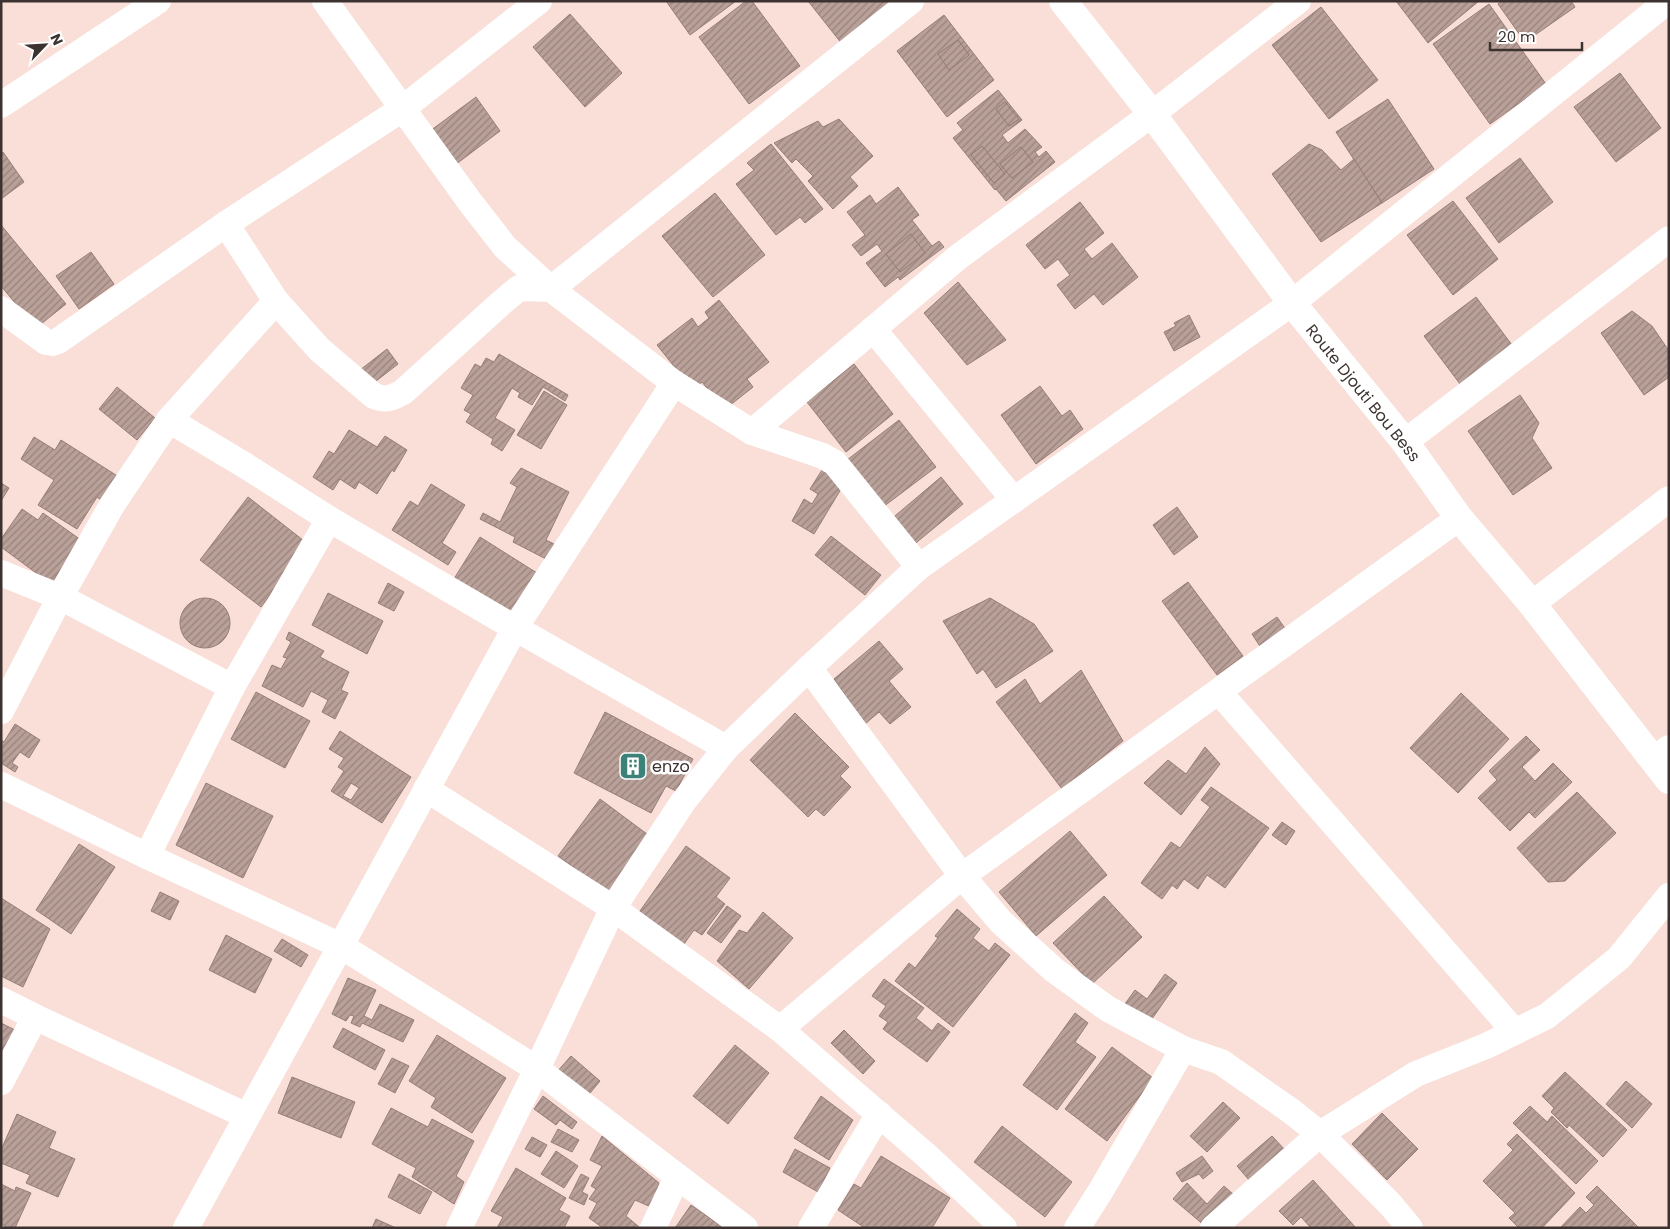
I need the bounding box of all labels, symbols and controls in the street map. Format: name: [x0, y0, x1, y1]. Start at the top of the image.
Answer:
north arrow: [20, 20, 70, 70]
scale bar: [1490, 20, 1582, 52]
text: 20 m: [1498, 26, 1536, 47]
text: N: [45, 31, 68, 49]
street label: Route Djouti Bou Bess: [1300, 319, 1426, 467]
building icon: enzo: [618, 751, 648, 781]
place label: enzo: [652, 755, 690, 778]

